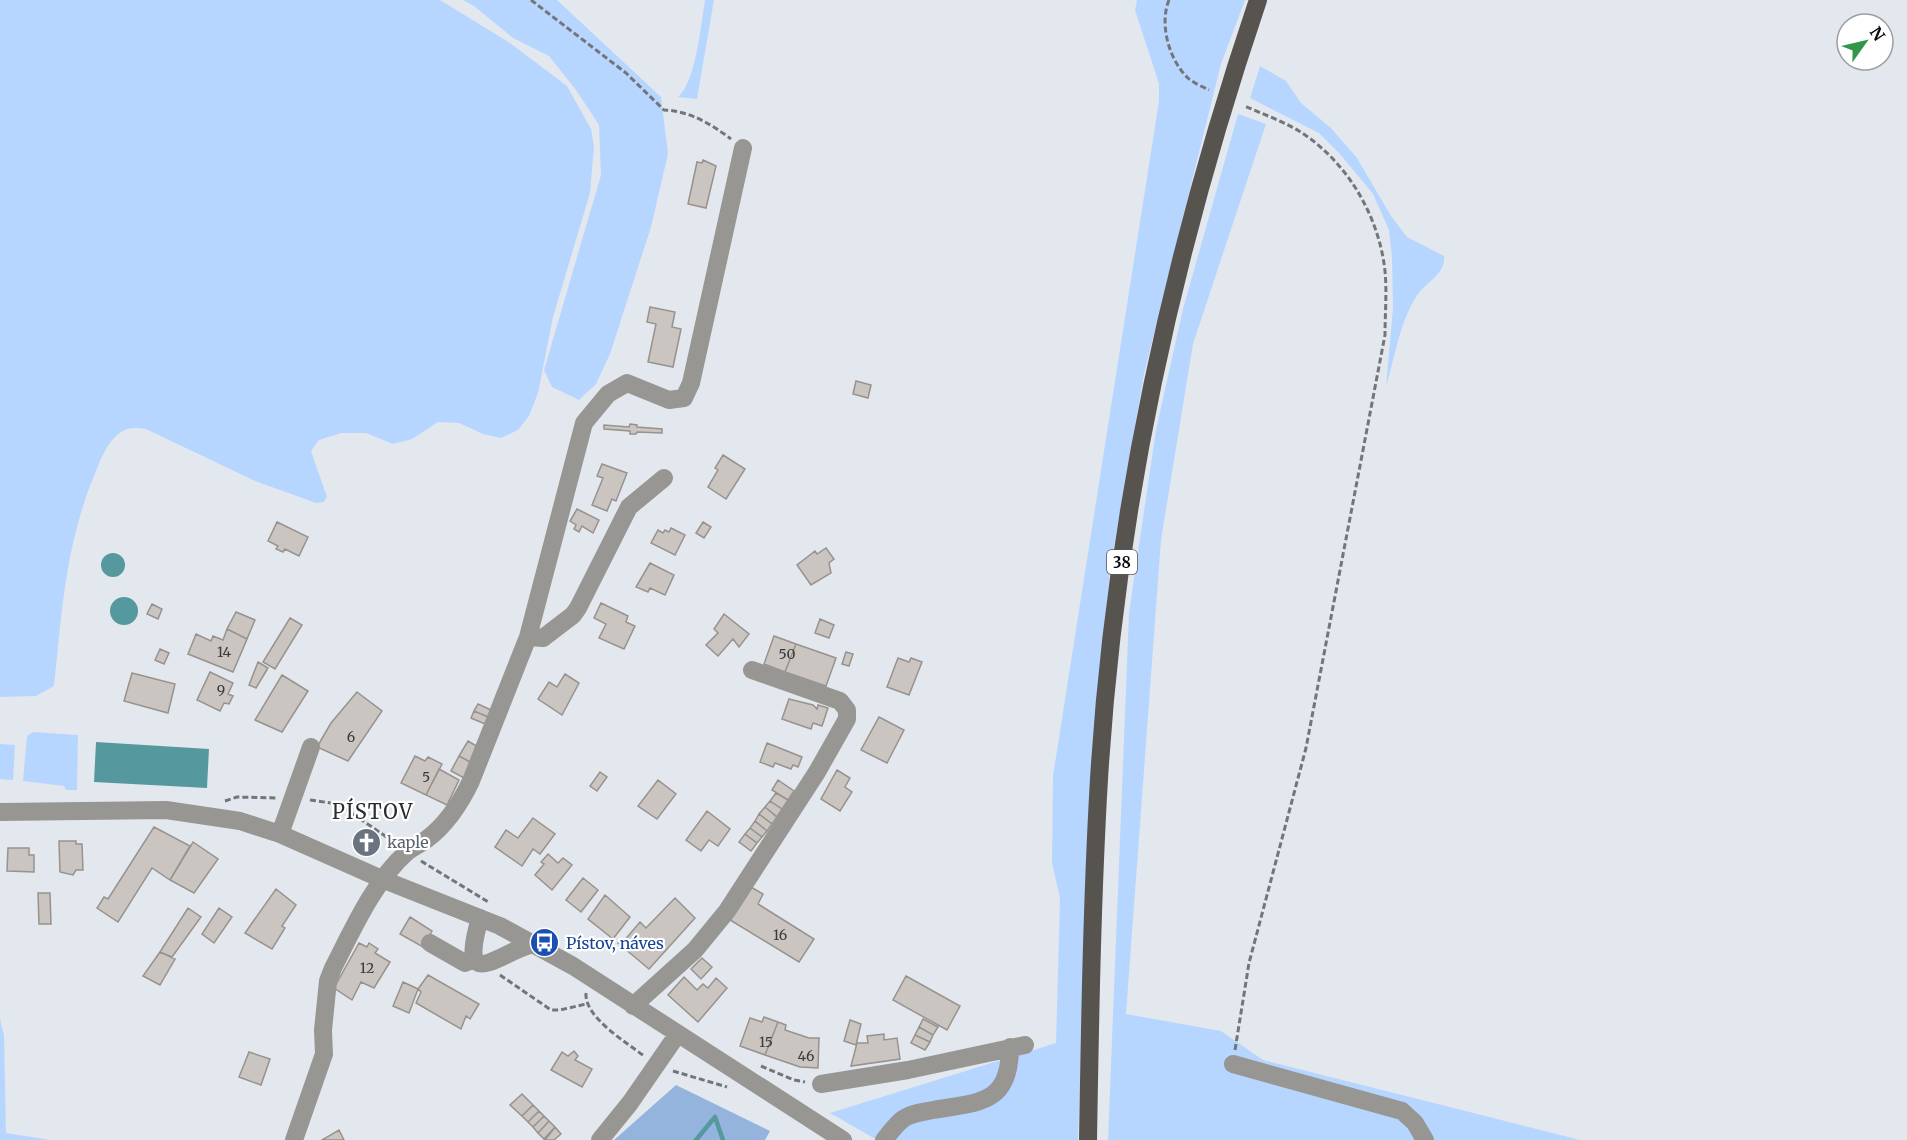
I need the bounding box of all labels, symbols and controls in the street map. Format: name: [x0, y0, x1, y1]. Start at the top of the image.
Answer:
north arrow: [1835, 12, 1895, 72]
text: N: [1866, 23, 1889, 45]
road number: 38: [1107, 550, 1137, 574]
house number: 14: [217, 643, 231, 661]
house number: 50: [779, 645, 795, 663]
house number: 9: [217, 681, 225, 699]
house number: 6: [347, 728, 355, 746]
house number: 5: [422, 768, 430, 786]
district label: PÍSTOV: [332, 797, 414, 824]
church icon: kaple: [350, 826, 382, 858]
place label: kaple: [387, 832, 429, 852]
house number: 16: [773, 926, 787, 944]
bus stop icon: Pístov, náves: [529, 927, 561, 959]
place label: Pístov, náves: [566, 933, 664, 953]
house number: 12: [360, 959, 374, 977]
house number: 15: [759, 1033, 773, 1051]
house number: 46: [798, 1047, 814, 1065]

